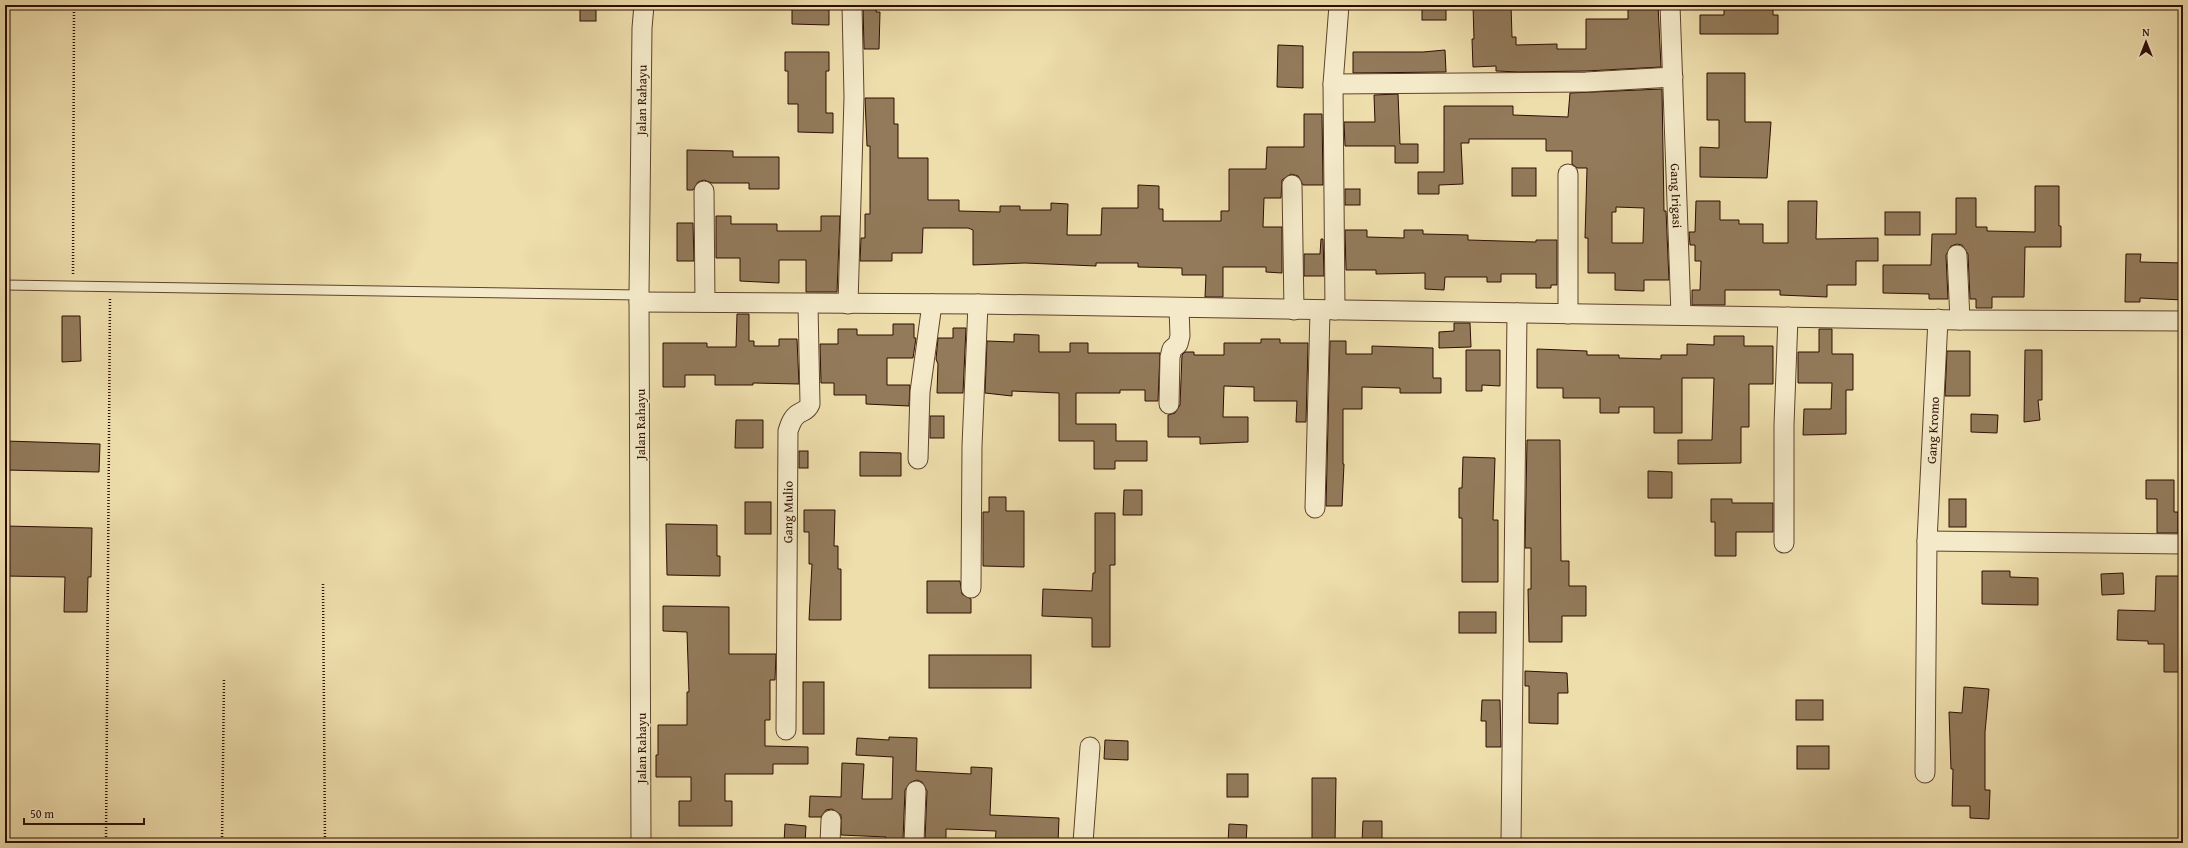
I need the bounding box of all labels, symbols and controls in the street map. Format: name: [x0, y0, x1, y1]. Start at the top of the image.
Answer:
north arrow: [2126, 22, 2166, 62]
text: N: [2142, 24, 2150, 40]
street label: Jalan Rahayu: [632, 64, 652, 138]
street label: Gang Irigasi: [1666, 163, 1687, 229]
street label: Jalan Rahayu: [631, 389, 650, 461]
street label: Gang Kromo: [1922, 396, 1944, 464]
street label: Gang Mulio: [778, 481, 798, 543]
street label: Jalan Rahayu: [632, 713, 651, 785]
scale bar: [24, 800, 144, 826]
text: 50 m: [30, 805, 54, 822]

